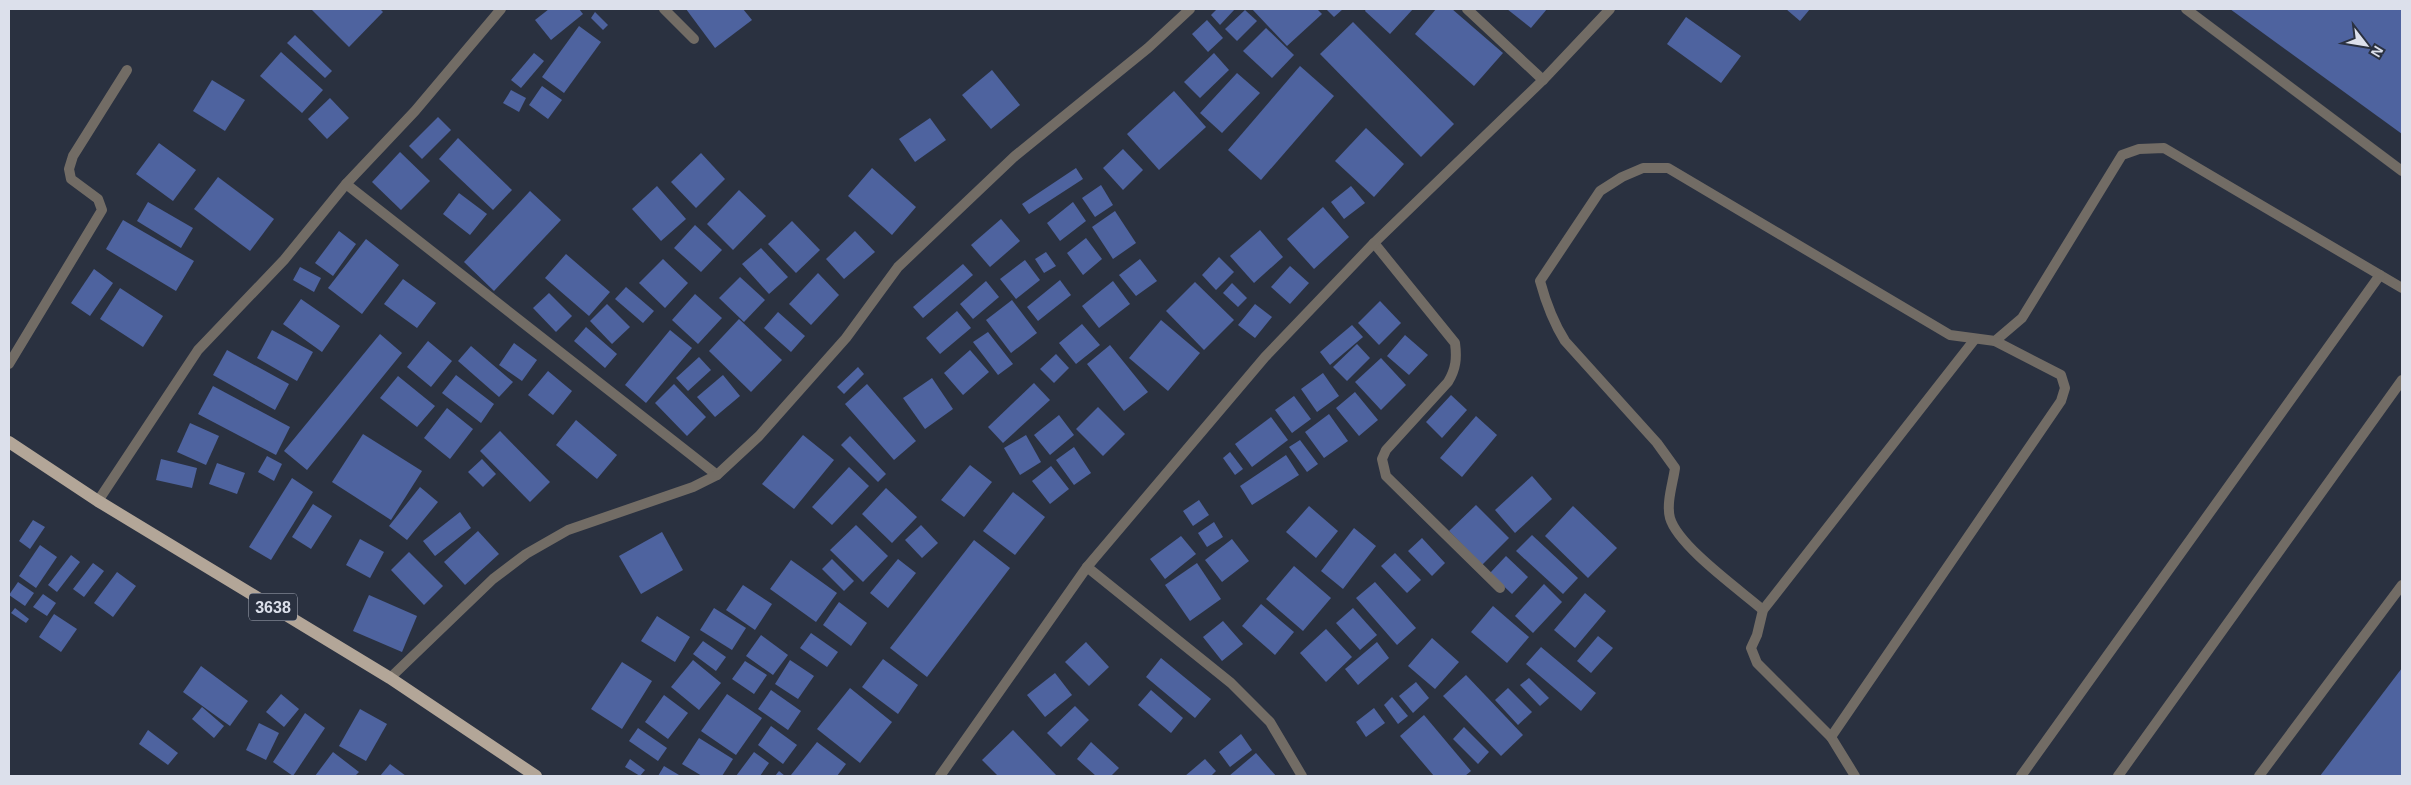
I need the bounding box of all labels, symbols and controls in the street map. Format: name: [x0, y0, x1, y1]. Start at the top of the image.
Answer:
north arrow: [2341, 20, 2391, 70]
text: N: [2368, 43, 2387, 60]
road number: 3638: [249, 594, 297, 620]

